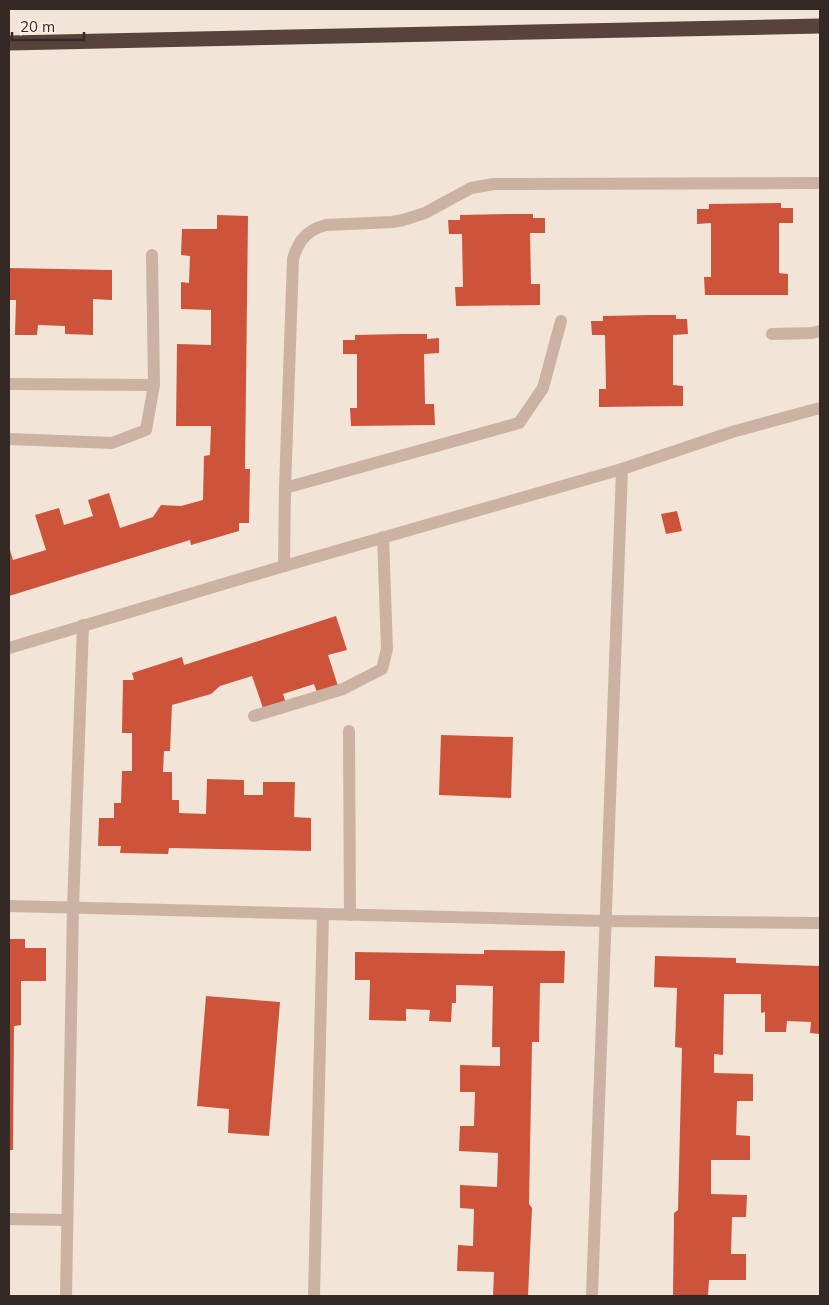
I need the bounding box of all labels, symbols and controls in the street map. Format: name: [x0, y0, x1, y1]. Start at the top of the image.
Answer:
scale bar: [12, 10, 85, 42]
text: 20 m: [20, 17, 55, 36]

